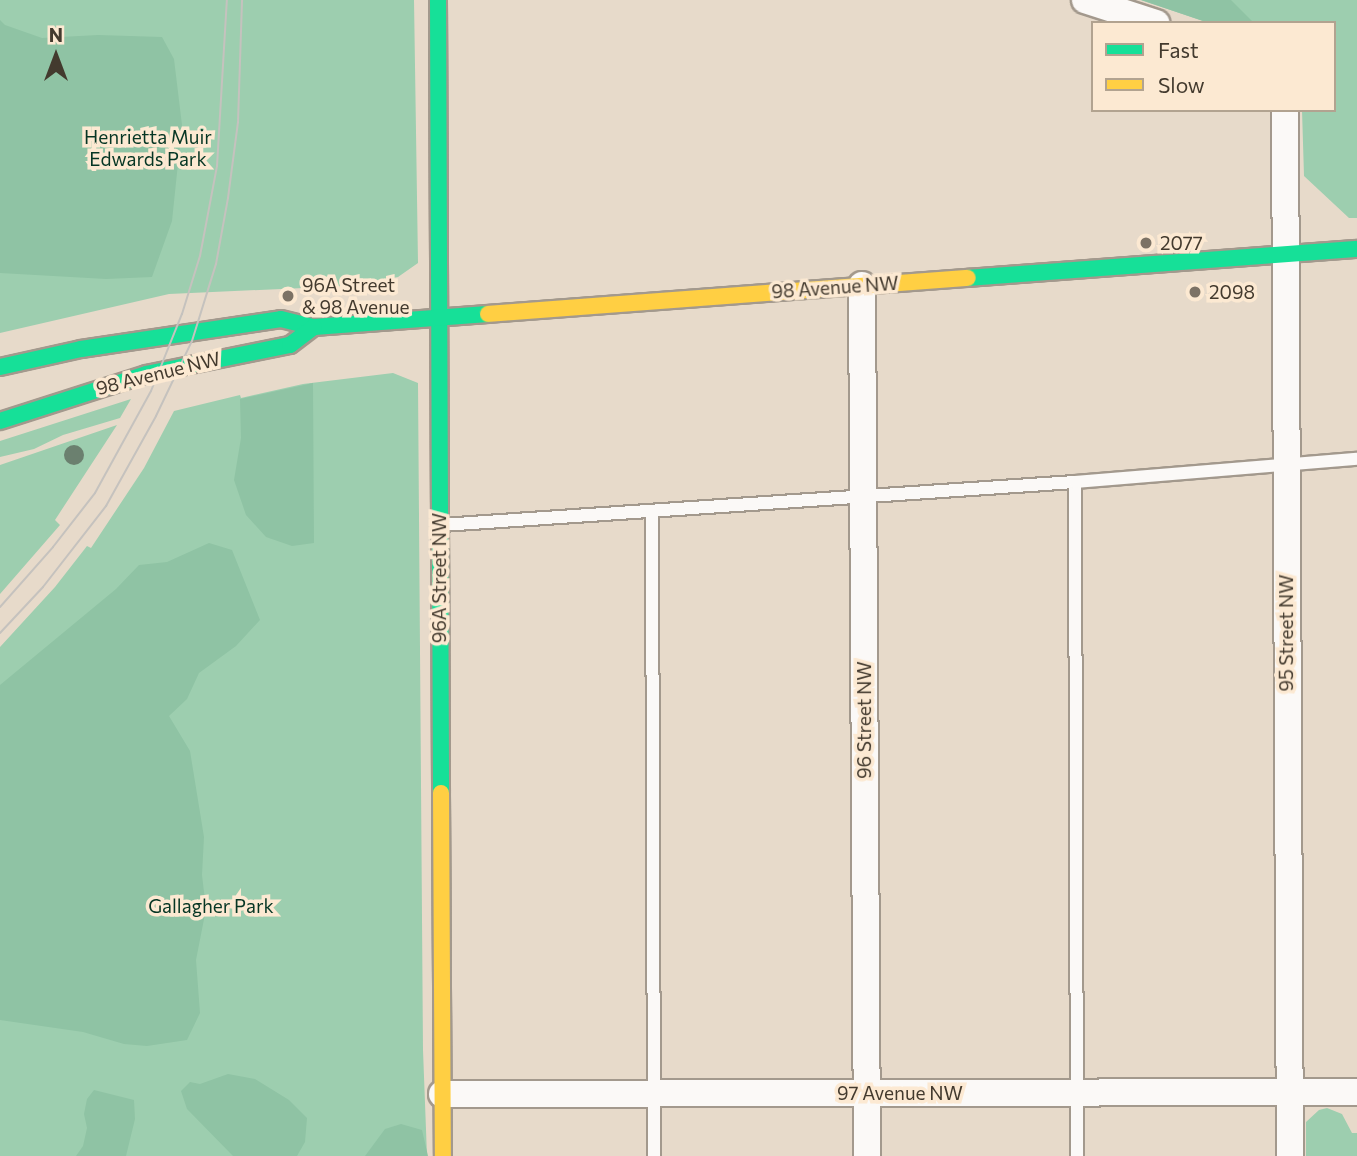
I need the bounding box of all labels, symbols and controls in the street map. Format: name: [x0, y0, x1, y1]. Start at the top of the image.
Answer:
north arrow: [21, 21, 91, 91]
legend: [1091, 21, 1336, 112]
text: N: [49, 23, 63, 46]
text: Fast: [1158, 37, 1199, 62]
text: Slow: [1158, 72, 1205, 97]
park label: Henrietta Muir Edwards Park: [84, 126, 212, 170]
place label: 2077: [1160, 232, 1203, 254]
marker: 2077: [1138, 235, 1154, 251]
street label: 98 Avenue NW: [771, 271, 899, 303]
place label: 96A Street & 98 Avenue: [302, 274, 410, 318]
place label: 2098: [1209, 281, 1255, 303]
marker: 2098: [1187, 284, 1203, 300]
marker: 96A Street & 98 Avenue: [280, 288, 296, 304]
street label: 98 Avenue NW: [93, 347, 223, 399]
street label: 96A Street NW: [428, 513, 450, 643]
street label: 95 Street NW: [1275, 574, 1297, 692]
street label: 96 Street NW: [853, 661, 875, 779]
park label: Gallagher Park: [148, 895, 274, 917]
street label: 97 Avenue NW: [837, 1082, 963, 1104]

